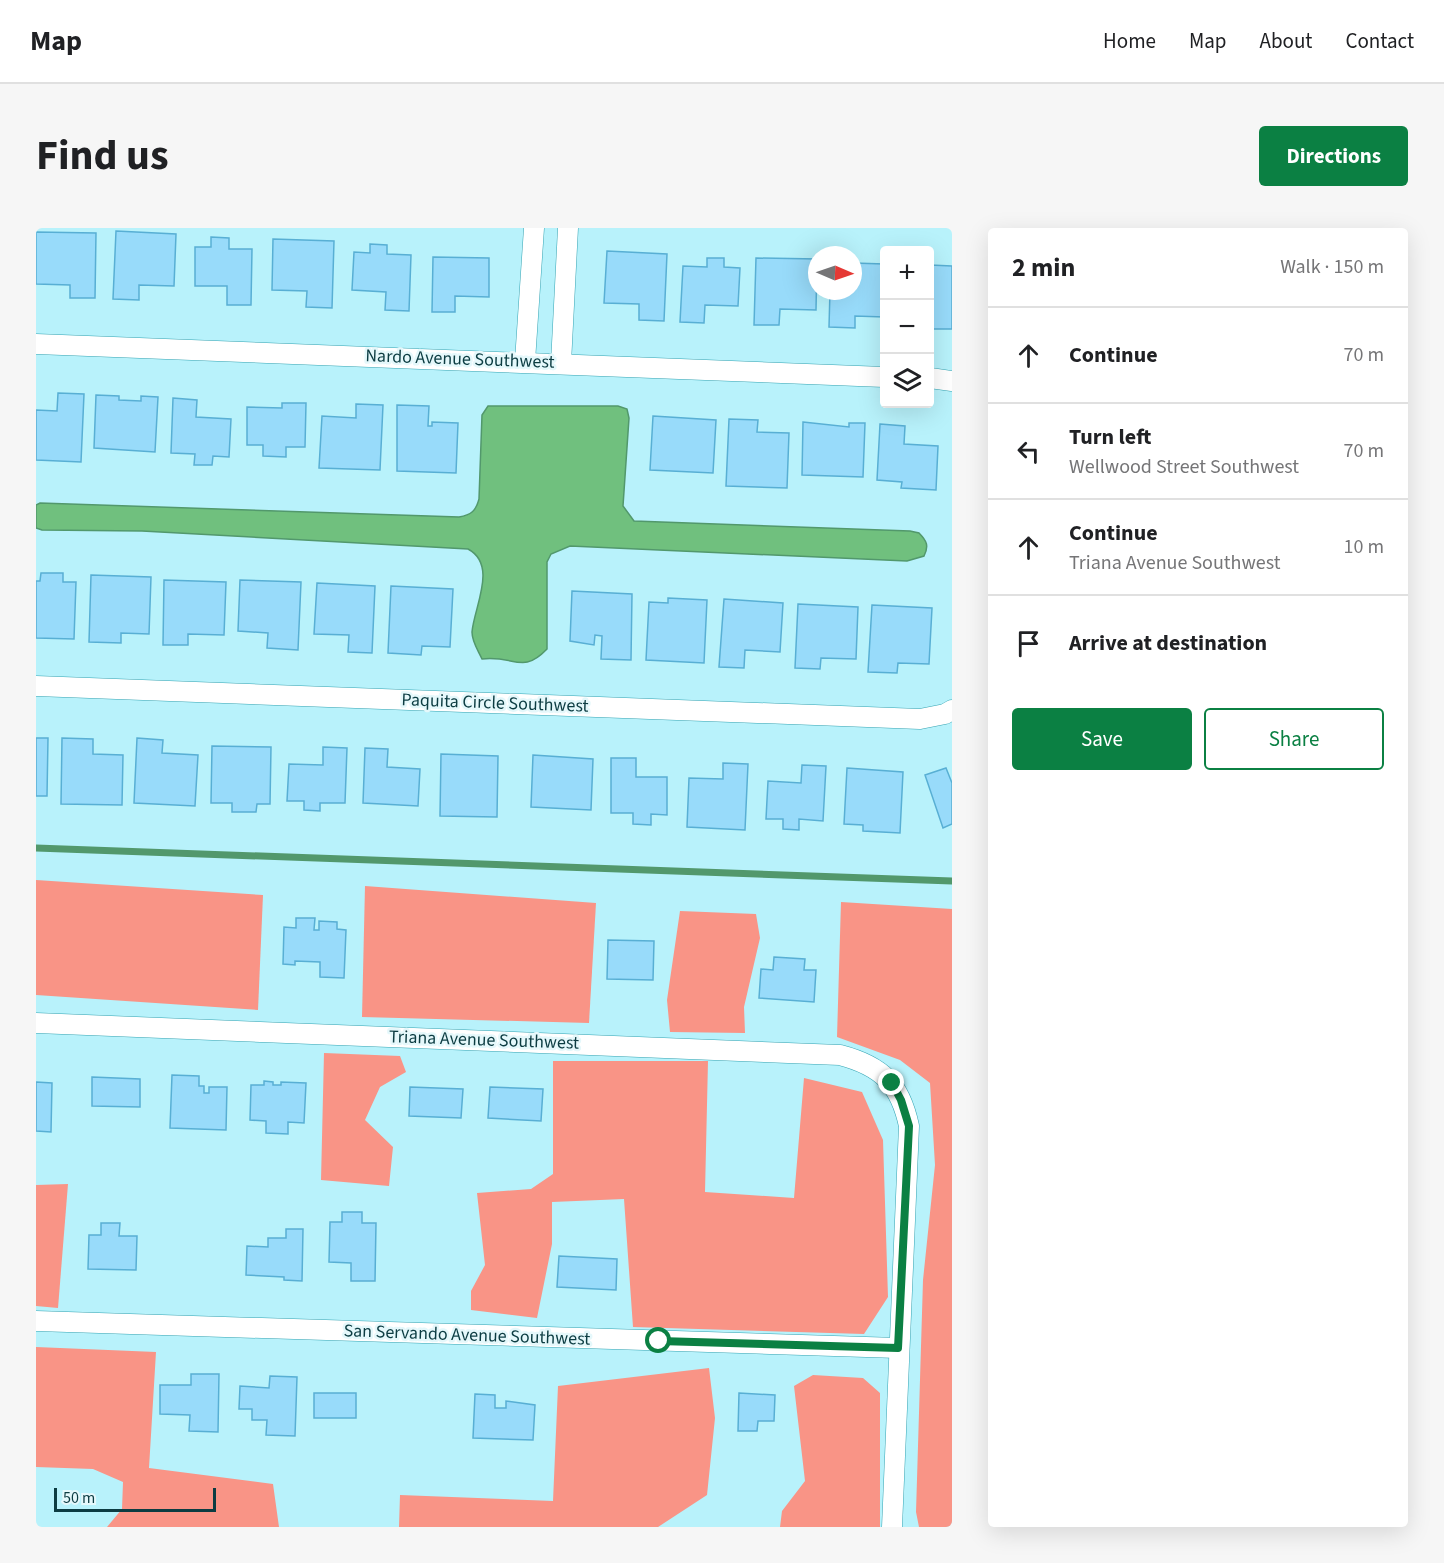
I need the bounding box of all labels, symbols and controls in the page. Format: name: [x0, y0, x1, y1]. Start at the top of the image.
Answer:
text: Map: [30, 21, 82, 61]
text: Home: [1103, 26, 1156, 56]
text: Map: [1189, 26, 1227, 56]
text: About: [1260, 26, 1312, 56]
text: Contact: [1345, 26, 1414, 56]
text: Find us: [36, 126, 169, 186]
button: Directions: [1259, 126, 1408, 186]
north arrow: [808, 246, 862, 300]
map controls: [880, 246, 934, 408]
button: +: [880, 246, 934, 300]
text: 2 min: [1012, 249, 1075, 286]
text: Walk · 150 m: [1280, 253, 1384, 281]
button: −: [880, 300, 934, 354]
icon: ahead: [1012, 339, 1045, 372]
text: Continue: [1069, 339, 1158, 371]
text: 70 m: [1344, 341, 1384, 369]
street label: Nardo Avenue Southwest: [365, 343, 555, 375]
button: layers: [880, 354, 934, 408]
text: Turn left: [1069, 421, 1151, 453]
icon: left: [1012, 435, 1045, 468]
text: 70 m: [1344, 437, 1384, 465]
text: Wellwood Street Southwest: [1069, 453, 1299, 481]
text: Continue: [1069, 517, 1158, 549]
icon: ahead: [1012, 531, 1045, 564]
text: 10 m: [1344, 533, 1384, 561]
text: Triana Avenue Southwest: [1069, 549, 1280, 577]
icon: arrive: [1012, 627, 1045, 660]
text: Arrive at destination: [1069, 627, 1267, 659]
street label: Paquita Circle Southwest: [401, 687, 589, 719]
button: Save: [1012, 708, 1192, 770]
button: Share: [1204, 708, 1384, 770]
street label: Triana Avenue Southwest: [388, 1024, 580, 1056]
route end: [878, 1069, 904, 1095]
street label: San Servando Avenue Southwest: [343, 1318, 591, 1352]
route start: [645, 1327, 671, 1353]
scale bar: [54, 1485, 216, 1512]
text: 50 m: [63, 1487, 95, 1509]

